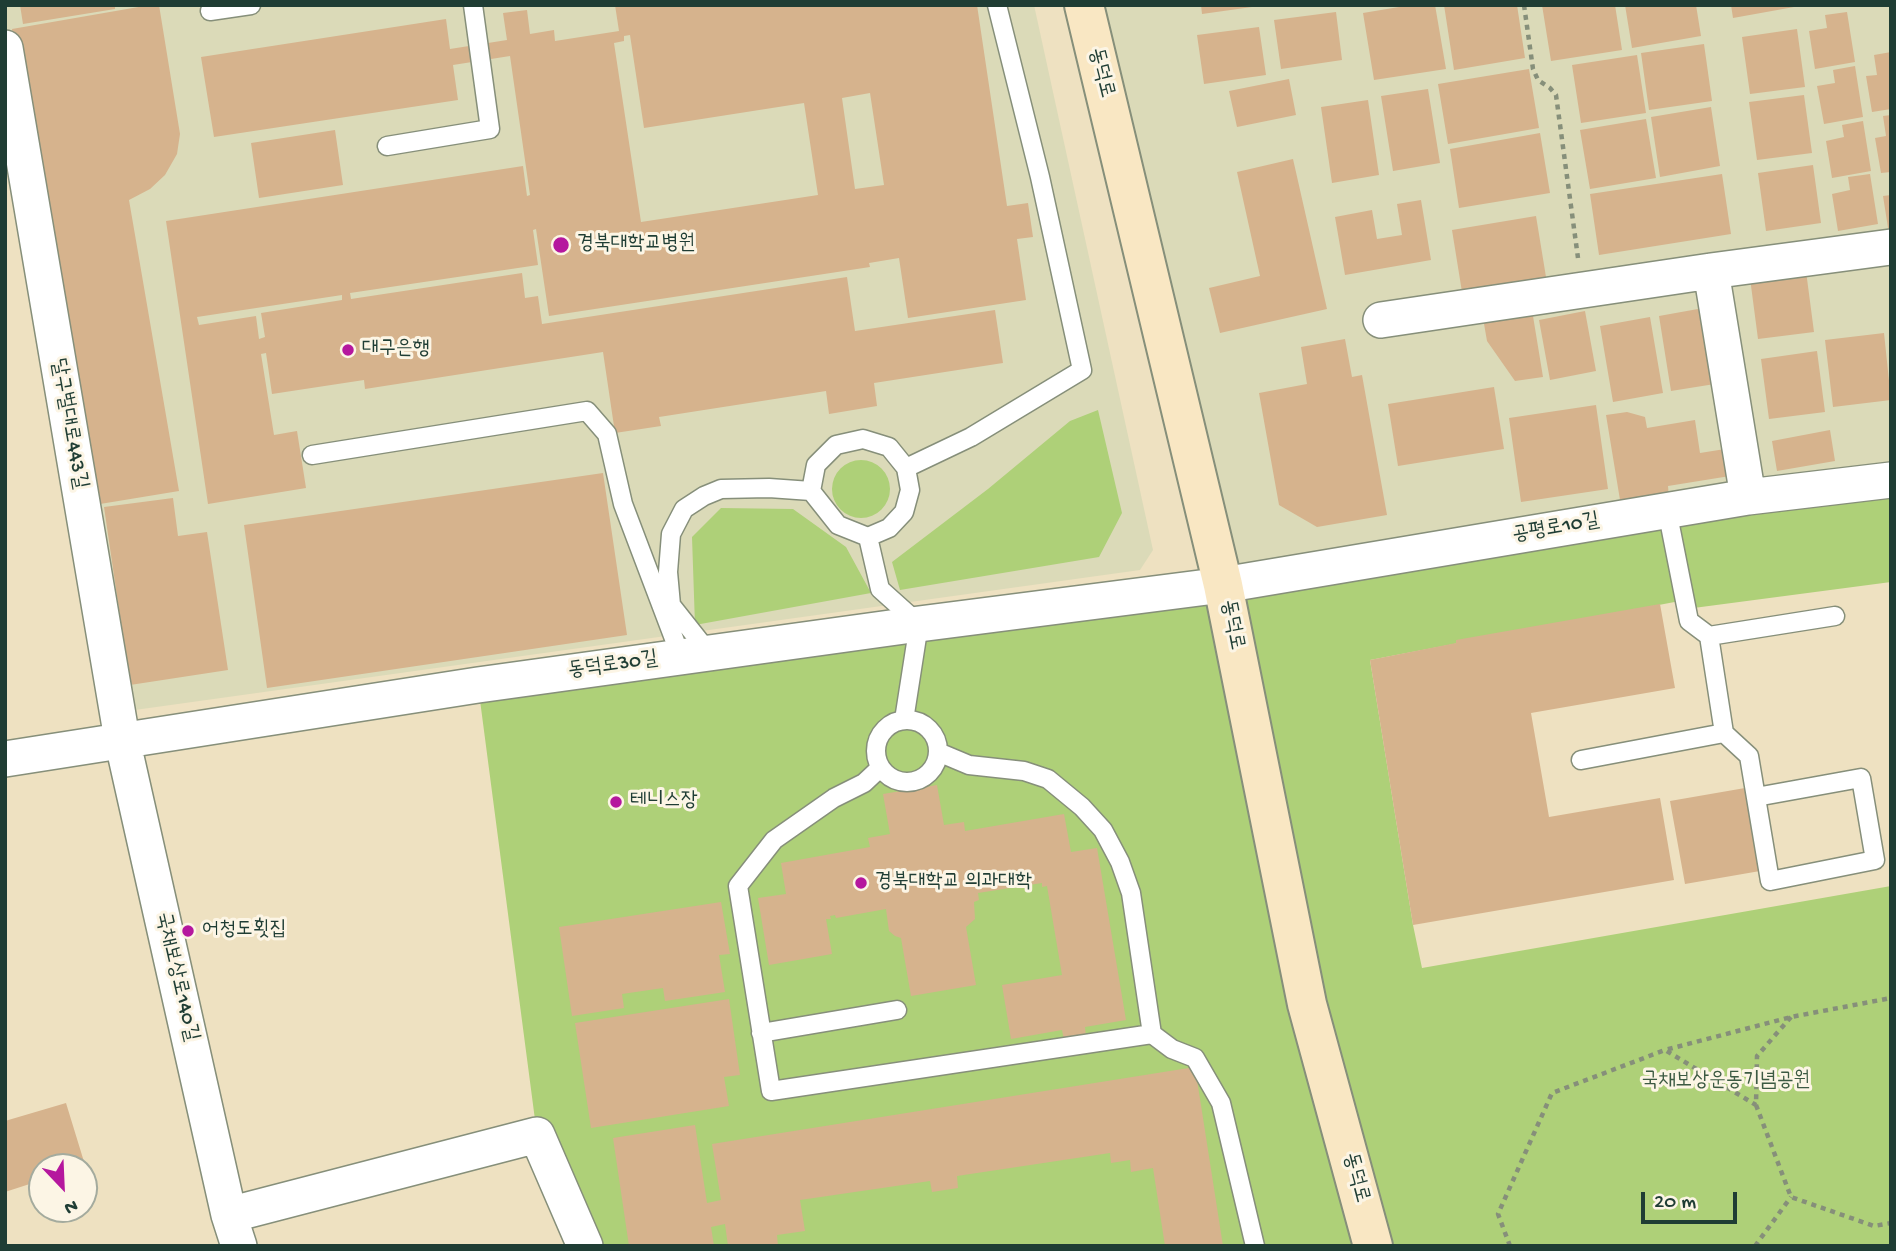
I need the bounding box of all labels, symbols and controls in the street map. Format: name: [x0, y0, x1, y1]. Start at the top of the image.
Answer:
street label: 동덕로: [1082, 45, 1118, 101]
place label: 경북대학교병원: [577, 232, 695, 258]
marker: 경북대학교병원: [551, 235, 571, 255]
place label: 대구은행: [362, 337, 430, 363]
marker: 대구은행: [340, 342, 356, 358]
street label: 달구벌대로443길: [44, 357, 92, 491]
street label: 공평로10길: [1510, 509, 1602, 549]
street label: 동덕로: [1214, 598, 1248, 652]
street label: 동덕로30길: [566, 647, 660, 685]
place label: 테니스장: [630, 789, 698, 815]
marker: 테니스장: [608, 794, 624, 810]
place label: 경북대학교 의과대학: [875, 870, 1032, 896]
marker: 경북대학교 의과대학: [853, 875, 869, 891]
street label: 국채보상로140길: [149, 910, 203, 1044]
place label: 어청도횟집: [202, 918, 286, 944]
marker: 어청도횟집: [180, 923, 196, 939]
park label: 국채보상운동기념공원: [1642, 1069, 1810, 1095]
street label: 동덕로: [1336, 1150, 1374, 1206]
north arrow: [28, 1153, 98, 1223]
scale bar: [1644, 1178, 1740, 1222]
text: 20 m: [1654, 1191, 1696, 1216]
text: N: [60, 1193, 81, 1219]

